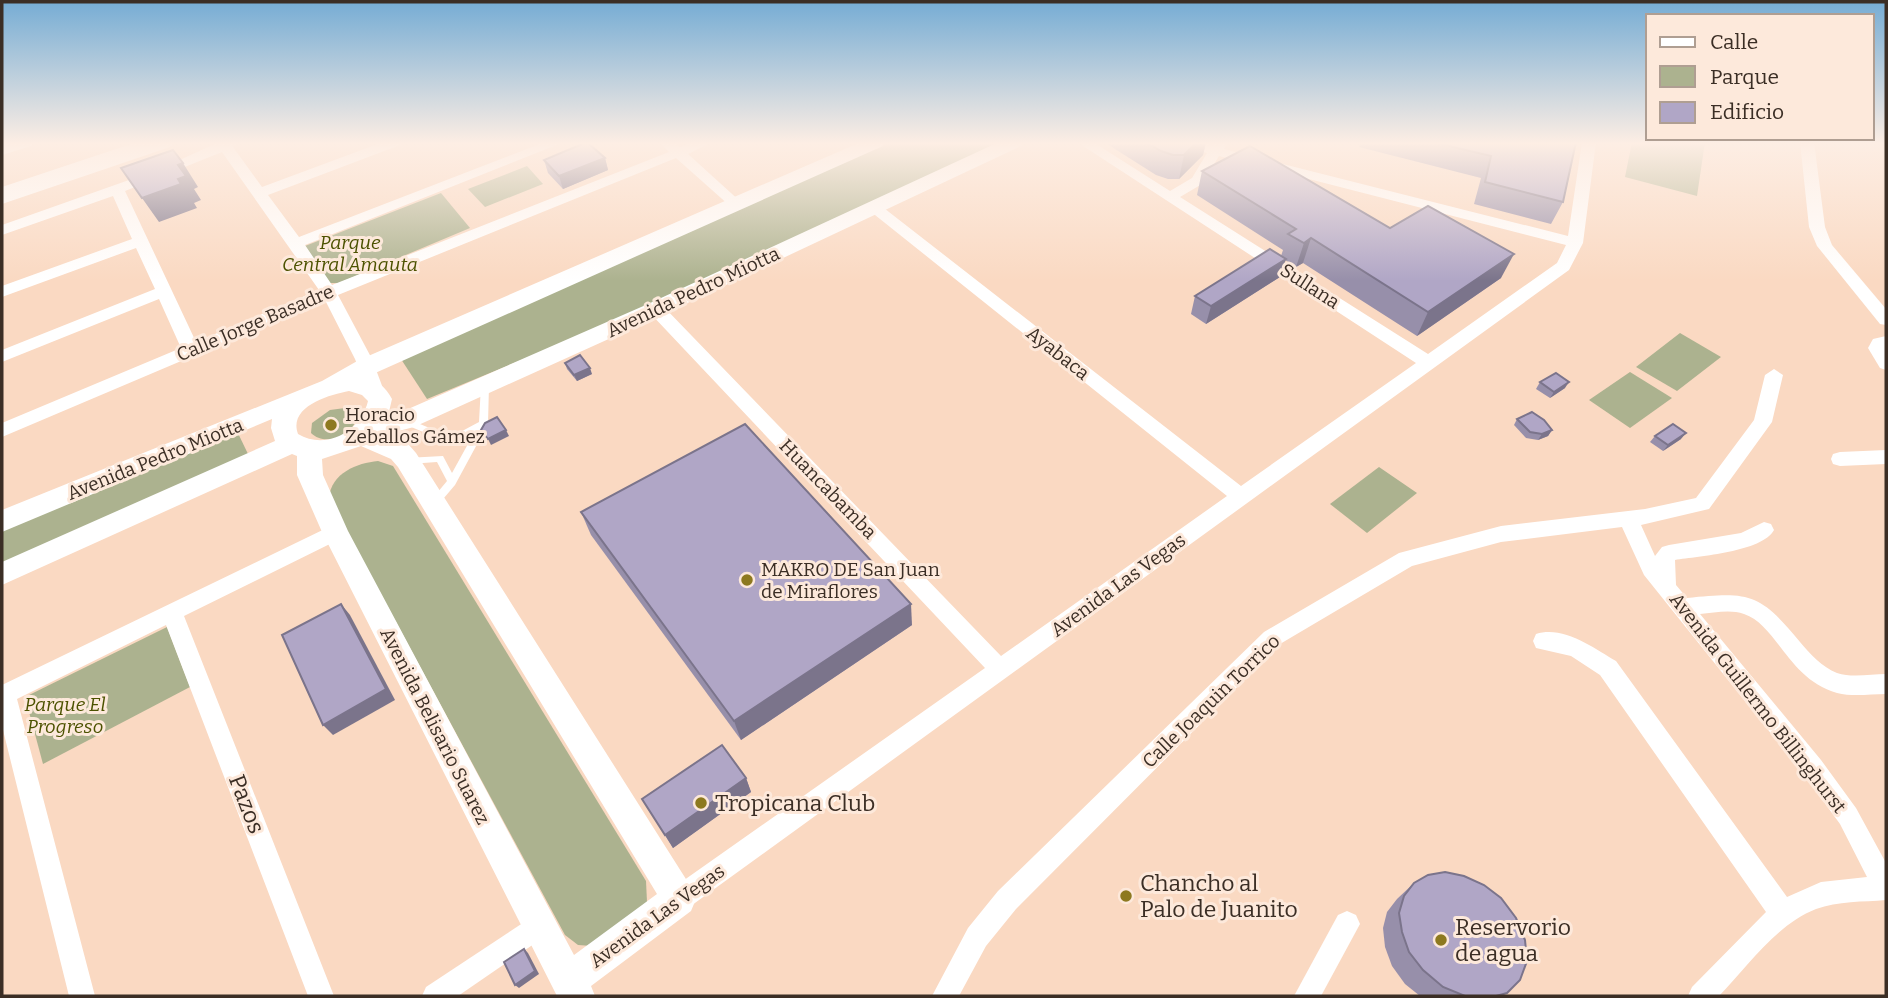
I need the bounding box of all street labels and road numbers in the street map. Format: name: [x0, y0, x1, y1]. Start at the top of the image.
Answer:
street label: Avenida Pedro Miotta: [603, 242, 784, 342]
street label: Sullana: [1276, 258, 1345, 314]
street label: Calle Jorge Basadre: [173, 280, 337, 366]
street label: Ayabaca: [1022, 321, 1095, 385]
street label: Avenida Pedro Miotta: [63, 413, 247, 505]
street label: Huancabamba: [775, 434, 882, 544]
street label: Avenida Las Vegas: [1046, 528, 1190, 642]
street label: Avenida Guillermo Billinghurst: [1665, 588, 1851, 818]
street label: Avenida Belisario Suarez: [375, 624, 495, 828]
street label: Calle Joaquin Torrico: [1137, 629, 1285, 773]
street label: Pazos: [223, 771, 271, 837]
street label: Avenida Las Vegas: [585, 859, 729, 973]

